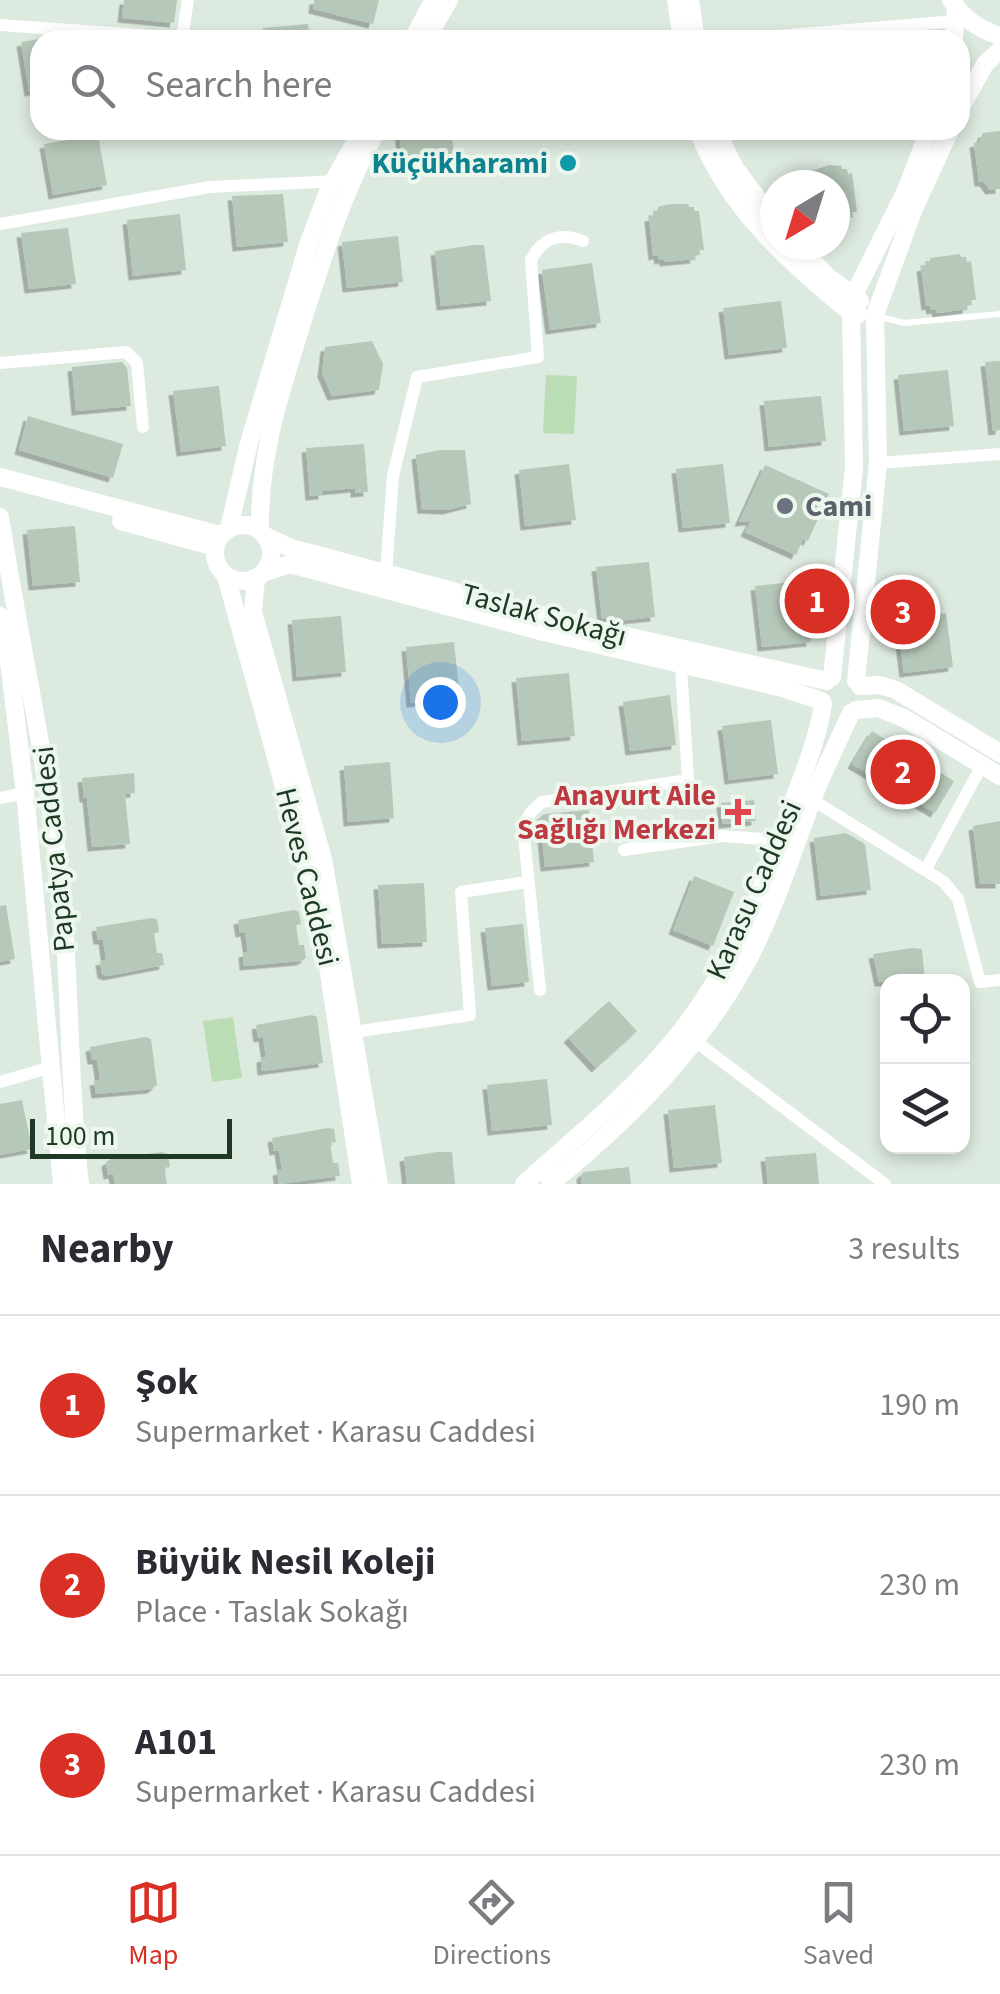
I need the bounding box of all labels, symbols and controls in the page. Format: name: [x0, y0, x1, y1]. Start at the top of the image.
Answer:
search box: [30, 30, 970, 140]
icon: search: [65, 58, 120, 113]
text: Search here: [145, 58, 332, 112]
place label: Küçükharami: [372, 142, 548, 185]
marker: Küçükharami: [557, 152, 579, 174]
north arrow: [760, 170, 850, 260]
place label: Cami: [805, 485, 872, 528]
marker: Cami: [774, 495, 796, 517]
pin: 1: [784, 564, 850, 638]
street label: Taslak Sokağı: [456, 572, 632, 658]
pin: 3: [870, 574, 936, 650]
your location: [415, 677, 466, 728]
pin: 2: [870, 734, 936, 810]
street label: Papatya Caddesi: [22, 744, 86, 954]
place label: Anayurt Aile Sağlığı Merkezi: [517, 774, 716, 851]
street label: Heves Caddesi: [264, 783, 350, 971]
street label: Karasu Caddesi: [695, 793, 813, 987]
marker: Anayurt Aile Sağlığı Merkezi: [725, 799, 751, 825]
map controls: [880, 974, 970, 1154]
button: locate: [880, 974, 970, 1064]
button: layers: [880, 1064, 970, 1154]
scale bar: [30, 1114, 232, 1158]
text: 100 m: [45, 1116, 116, 1156]
text: Nearby: [40, 1219, 174, 1279]
text: 3 results: [848, 1226, 960, 1272]
text: Şok: [135, 1355, 198, 1409]
text: 1: [64, 1382, 81, 1428]
text: 190 m: [879, 1382, 960, 1428]
text: Supermarket · Karasu Caddesi: [135, 1409, 536, 1455]
text: Büyük Nesil Koleji: [135, 1535, 436, 1589]
text: 2: [64, 1562, 81, 1608]
text: 230 m: [879, 1562, 960, 1608]
text: Place · Taslak Sokağı: [135, 1589, 409, 1635]
text: A101: [135, 1715, 217, 1769]
text: 3: [64, 1742, 81, 1788]
text: 230 m: [879, 1742, 960, 1788]
text: Supermarket · Karasu Caddesi: [135, 1769, 536, 1815]
tab: Map: [126, 1875, 181, 1975]
tab: Directions: [433, 1875, 551, 1975]
tab: Saved: [803, 1875, 874, 1975]

